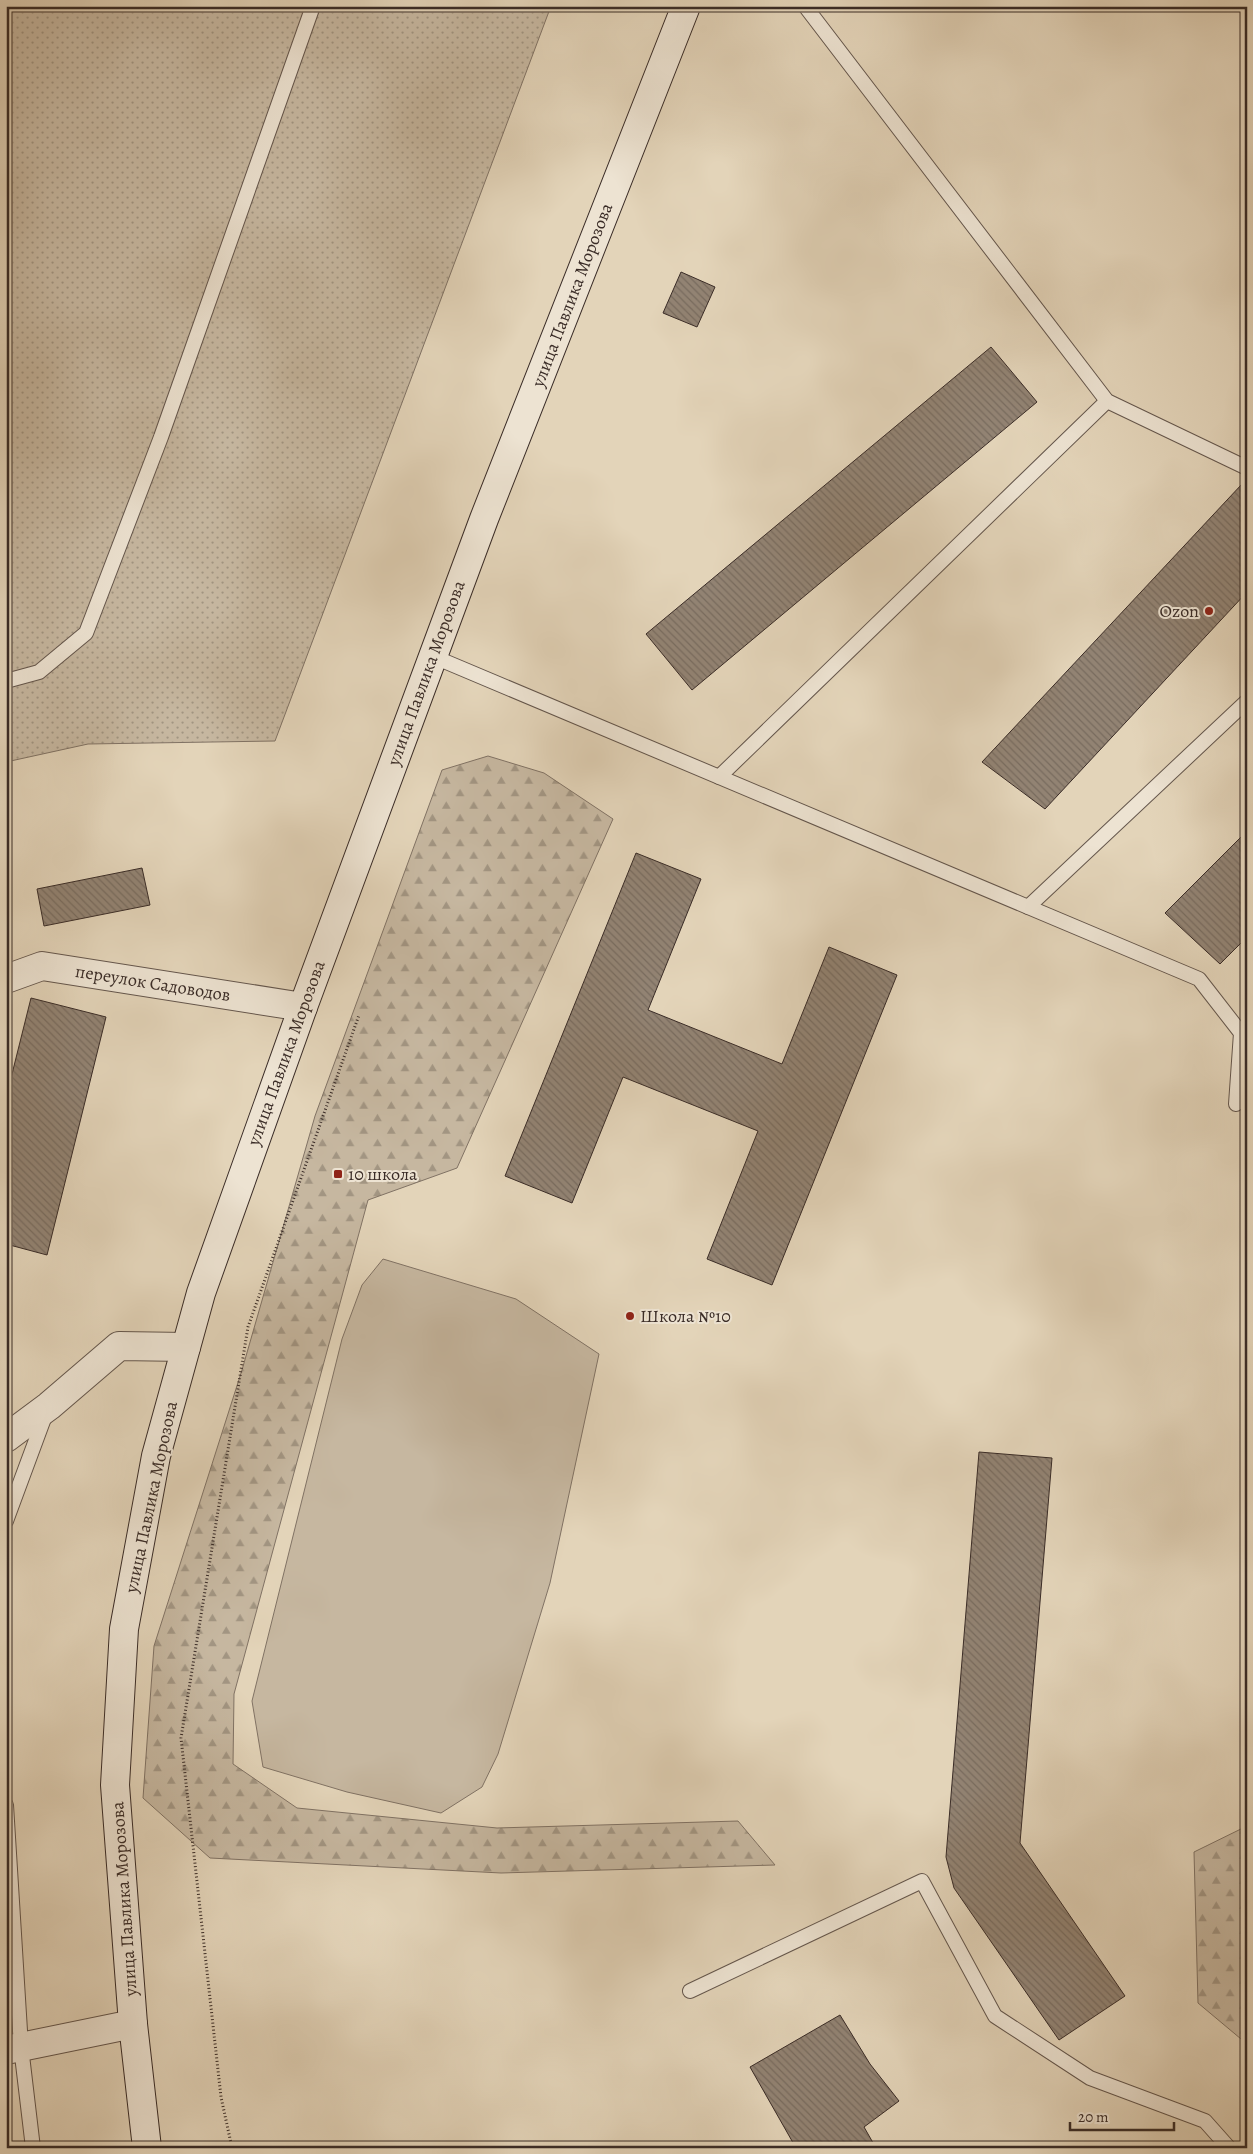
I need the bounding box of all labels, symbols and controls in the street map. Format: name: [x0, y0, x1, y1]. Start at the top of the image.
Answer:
street label: улица Павлика Морозова: [525, 199, 618, 391]
street label: улица Павлика Морозова: [381, 576, 471, 770]
place label: Ozon: [1159, 599, 1199, 623]
marker: Ozon: [1203, 605, 1215, 617]
street label: улица Павлика Морозова: [241, 956, 331, 1150]
street label: переулок Садоводов: [74, 959, 232, 1007]
place label: 10 школа: [348, 1162, 418, 1186]
marker: 10 школа: [332, 1168, 344, 1180]
place label: Школа №10: [640, 1304, 731, 1328]
marker: Школа №10: [624, 1310, 636, 1322]
street label: улица Павлика Морозова: [119, 1398, 183, 1596]
street label: улица Павлика Морозова: [105, 1800, 143, 1998]
scale bar: [1070, 2099, 1174, 2131]
text: 20 m: [1078, 2107, 1109, 2127]

